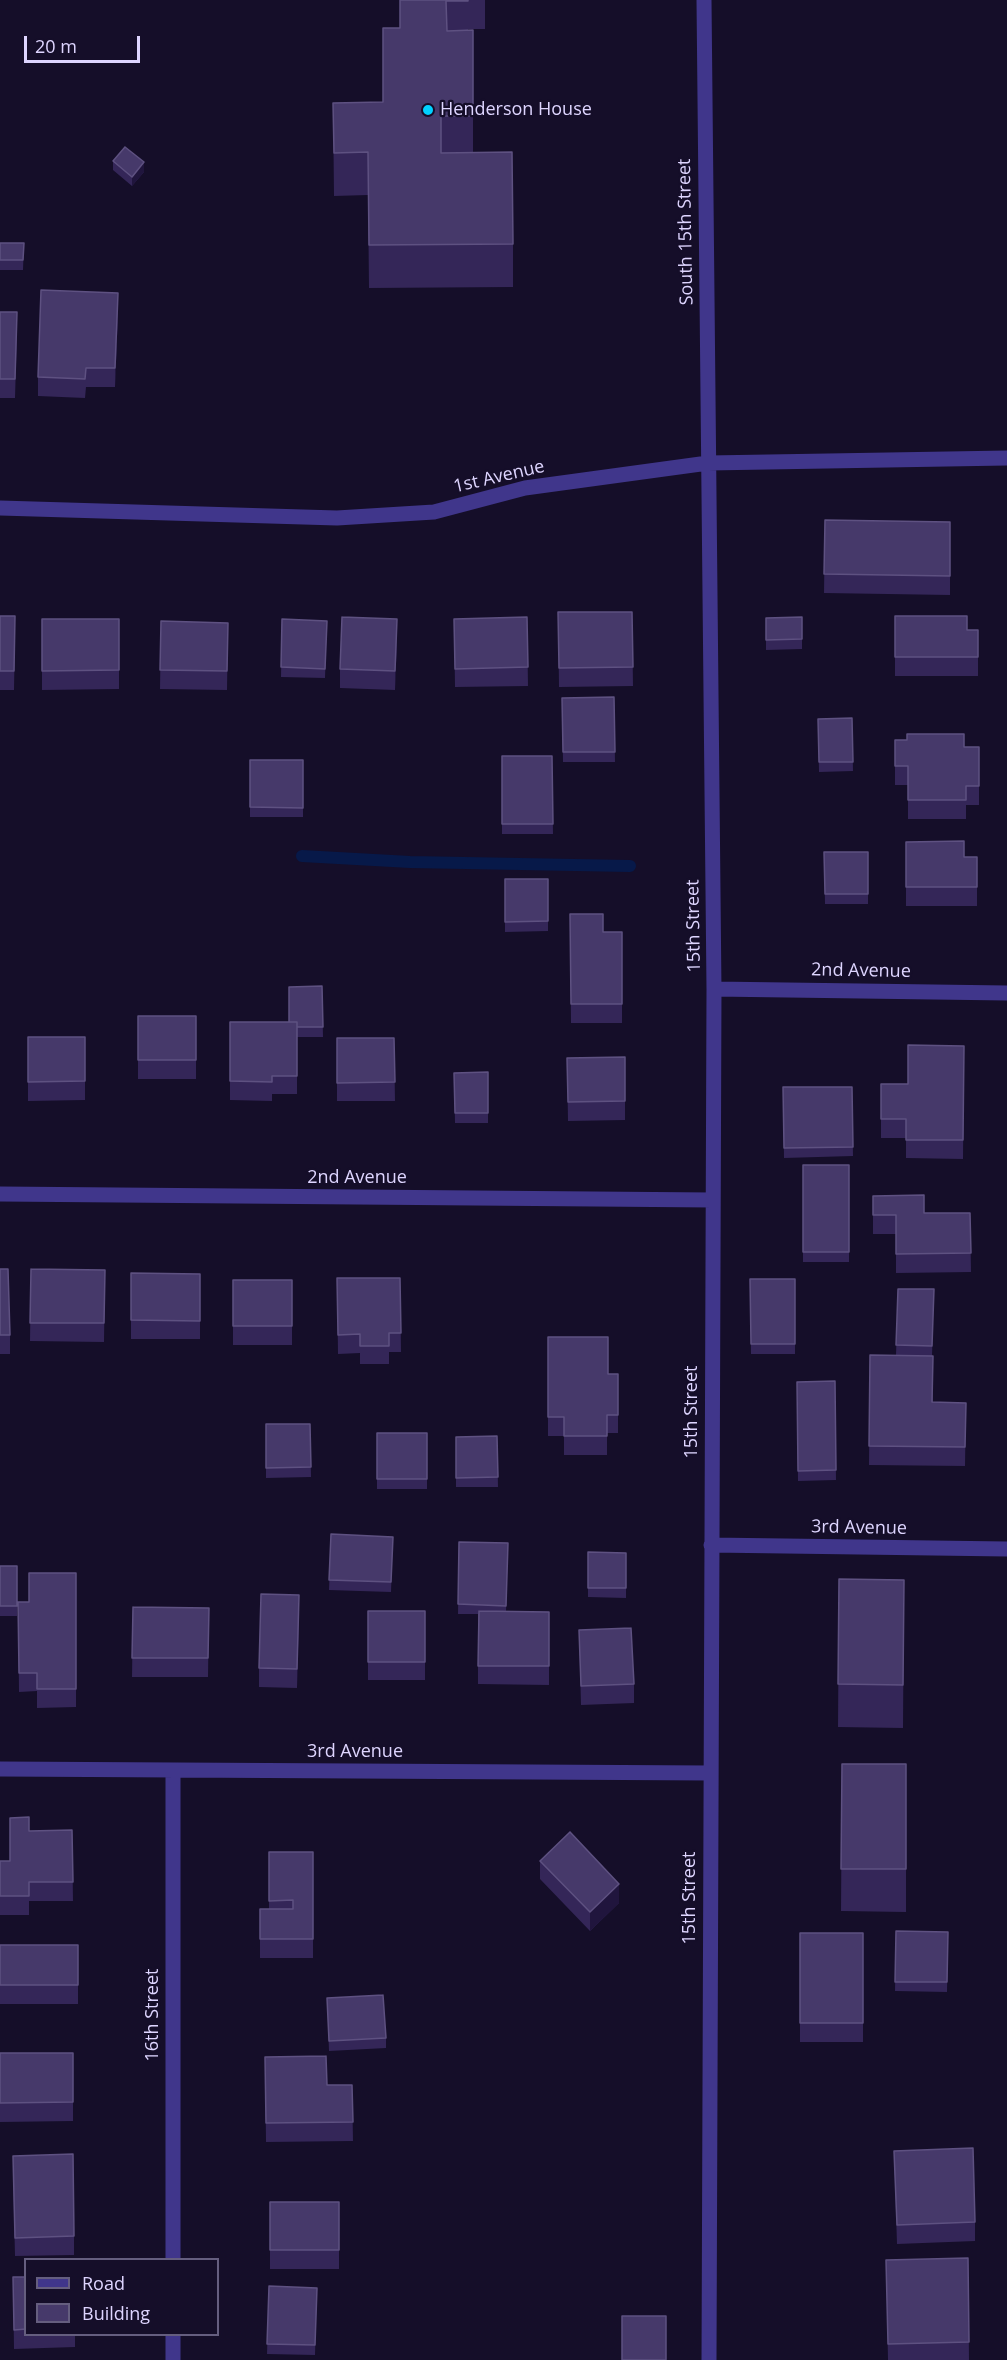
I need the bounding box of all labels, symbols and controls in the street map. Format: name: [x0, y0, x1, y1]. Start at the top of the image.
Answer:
scale bar: [27, 24, 142, 62]
text: 20 m: [35, 34, 77, 58]
place label: Henderson House: [440, 99, 592, 121]
marker: Henderson House: [421, 103, 435, 117]
street label: South 15th Street: [674, 158, 698, 306]
street label: 1st Avenue: [451, 456, 547, 498]
street label: 15th Street: [682, 879, 706, 973]
street label: 2nd Avenue: [811, 959, 911, 983]
street label: 2nd Avenue: [307, 1167, 407, 1189]
street label: 15th Street: [681, 1366, 703, 1458]
street label: 3rd Avenue: [811, 1516, 907, 1540]
street label: 3rd Avenue: [307, 1741, 403, 1763]
street label: 15th Street: [679, 1852, 701, 1944]
street label: 16th Street: [142, 1969, 164, 2061]
legend: [24, 2258, 219, 2336]
text: Road: [82, 2271, 125, 2295]
text: Building: [82, 2301, 150, 2325]

